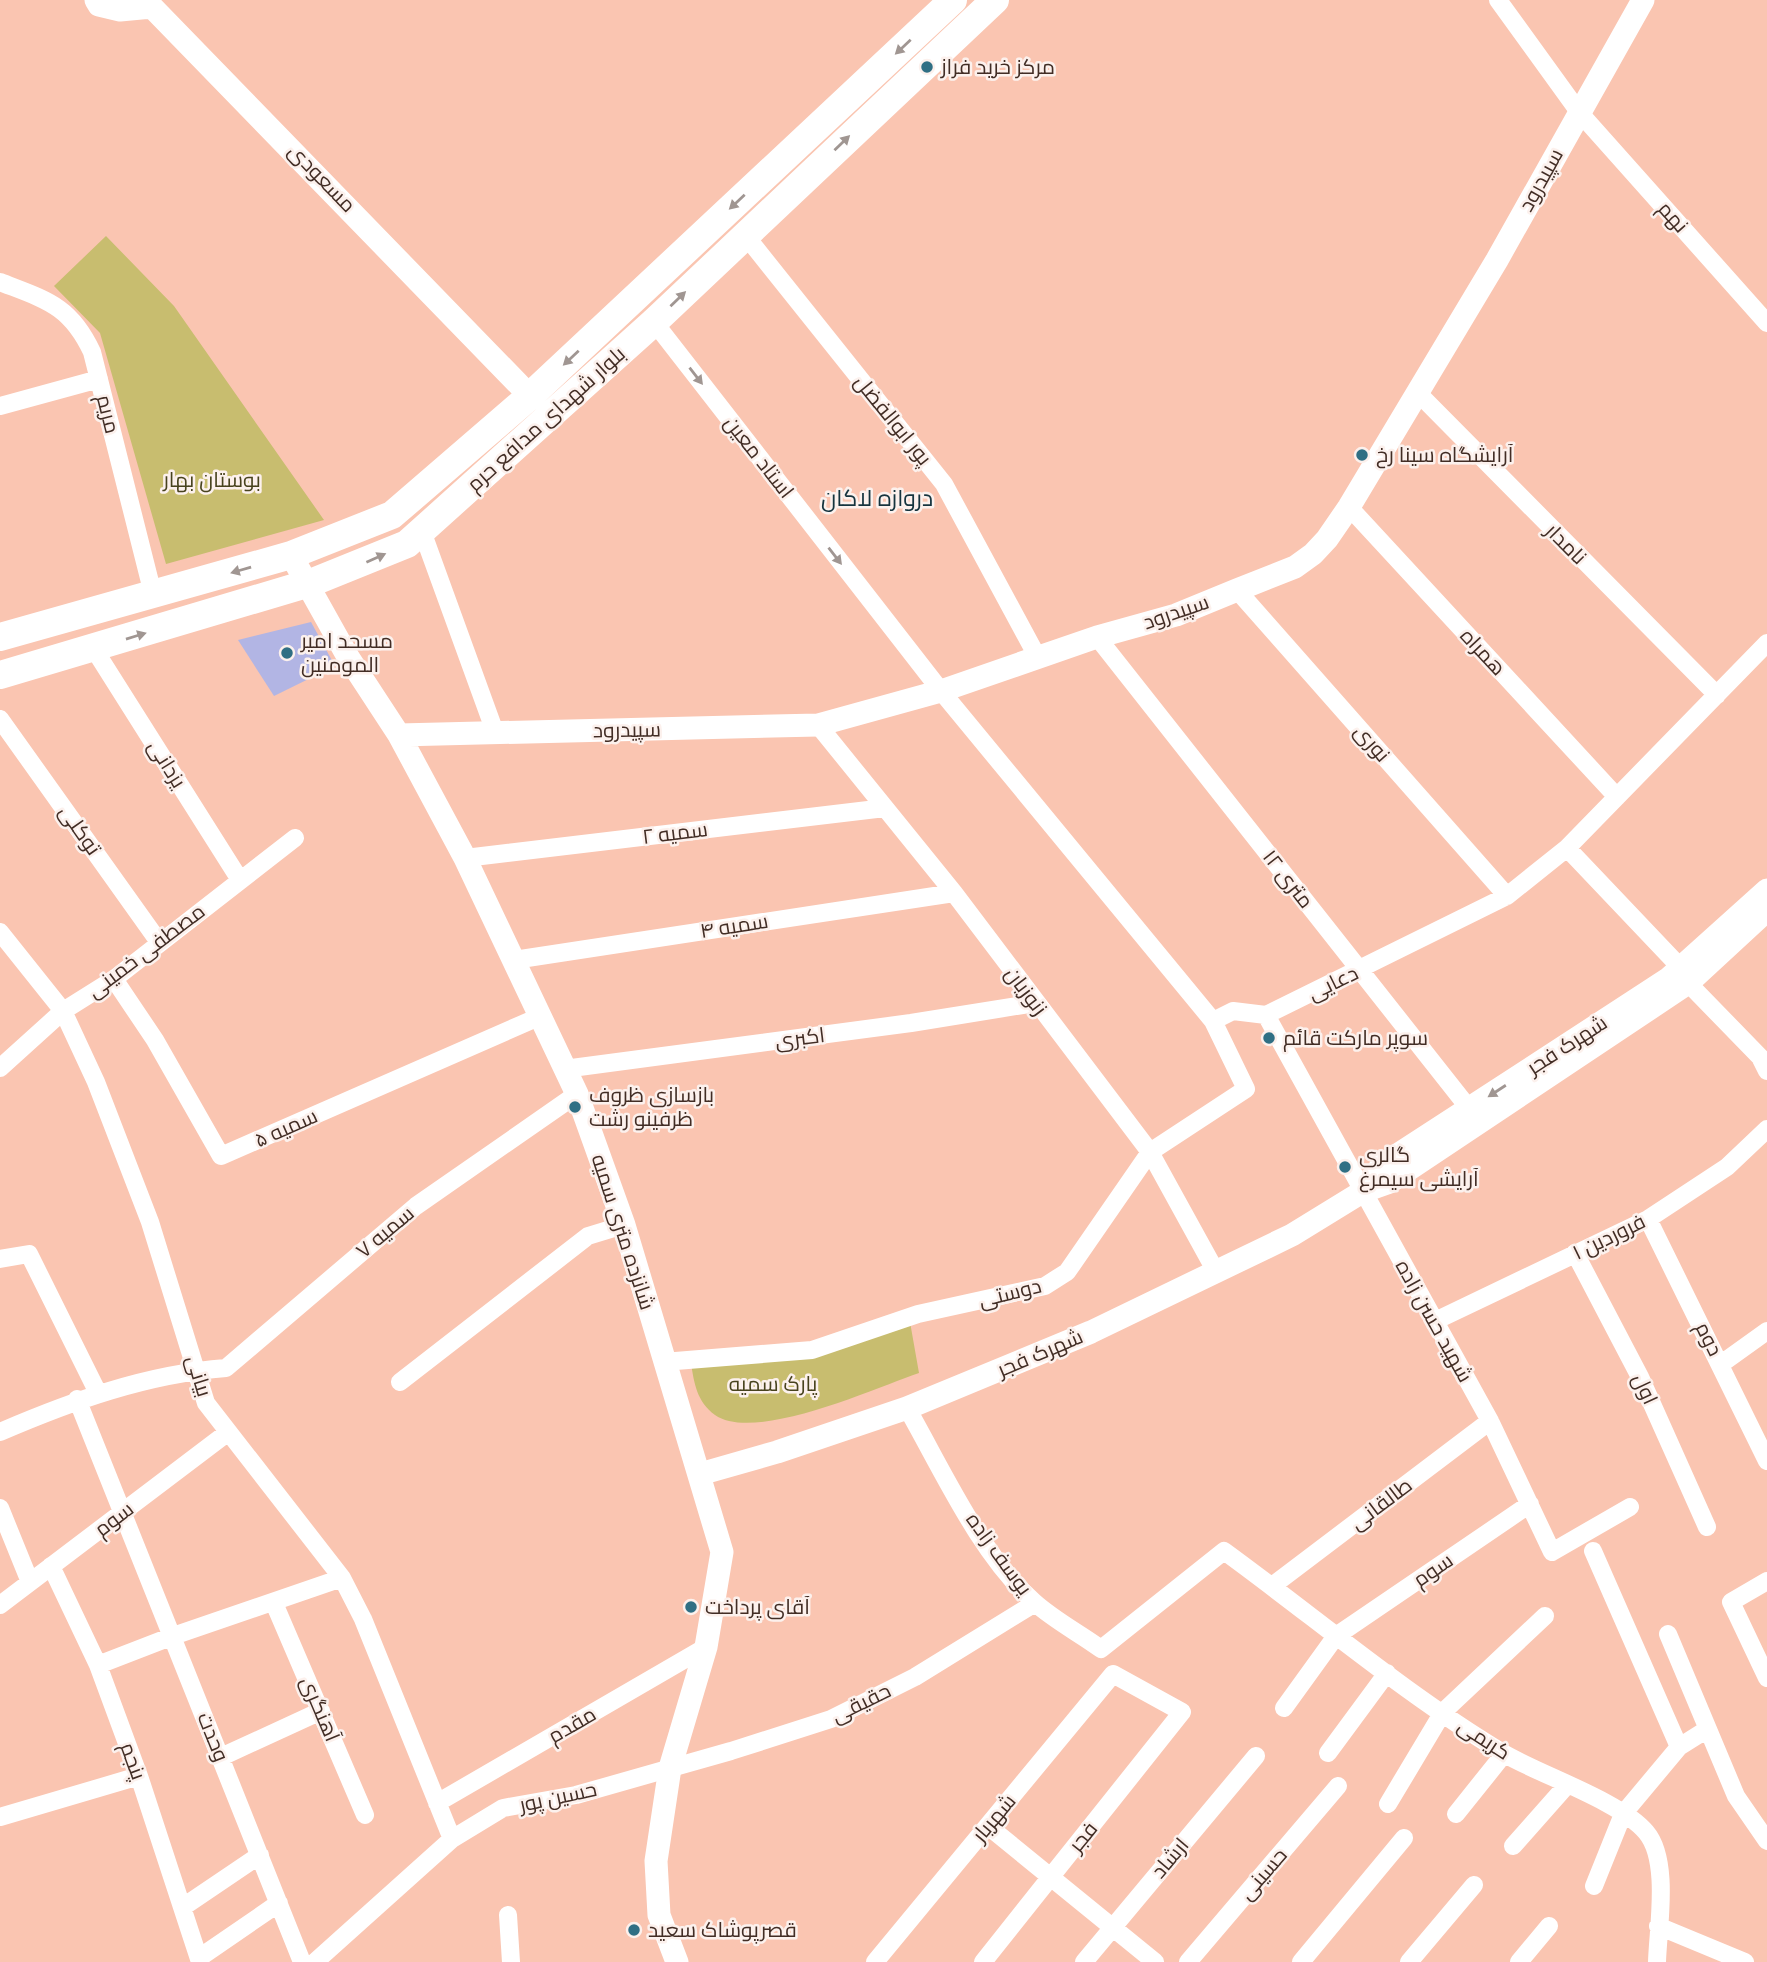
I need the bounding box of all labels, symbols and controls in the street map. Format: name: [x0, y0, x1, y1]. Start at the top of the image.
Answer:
one-way arrow: [895, 38, 912, 54]
place label: مرکز خرید فراز: [940, 54, 1055, 80]
marker: مرکز خرید فراز: [919, 59, 935, 75]
one-way arrow: [834, 134, 851, 151]
street label: مسعودی: [283, 138, 361, 218]
street label: سپیدرود: [1513, 144, 1569, 216]
one-way arrow: [729, 194, 746, 210]
street label: نهم: [1651, 196, 1694, 239]
one-way arrow: [669, 291, 686, 308]
street label: بلوار شهدای مدافع حرم: [461, 341, 631, 498]
one-way arrow: [563, 349, 580, 365]
one-way arrow: [688, 367, 703, 385]
street label: پور ابوالفضل: [848, 369, 938, 471]
street label: مریم: [90, 392, 125, 436]
street label: استاد معین: [719, 410, 799, 504]
place label: آرایشگاه سینا رخ: [1376, 442, 1514, 469]
marker: آرایشگاه سینا رخ: [1354, 447, 1370, 463]
park label: بوستان بهار: [162, 467, 261, 493]
district label: دروازه لاکان: [821, 484, 933, 512]
street label: نامدار: [1539, 517, 1592, 570]
one-way arrow: [828, 546, 843, 564]
one-way arrow: [366, 552, 386, 564]
one-way arrow: [230, 565, 251, 575]
street label: سپیدرود: [1140, 589, 1212, 635]
street label: همراه: [1455, 623, 1511, 681]
place label: مسحد امیر المومنین: [300, 628, 393, 678]
one-way arrow: [126, 630, 147, 641]
marker: مسحد امیر المومنین: [279, 645, 295, 661]
street label: سپیدرود: [593, 716, 661, 744]
street label: نوری: [1348, 719, 1396, 767]
street label: یزدانی: [142, 735, 192, 793]
street label: توکلی: [53, 800, 107, 861]
street label: سمیه ۲: [641, 816, 709, 850]
street label: ۱۲ متری: [1257, 844, 1319, 914]
street label: مصطفی خمینی: [82, 898, 210, 1004]
street label: سمیه ۴: [698, 908, 770, 944]
street label: دعایی: [1304, 960, 1362, 1006]
street label: زنوزیان: [999, 961, 1053, 1021]
street label: شهرک فجر: [1521, 1009, 1612, 1081]
street label: اکبری: [774, 1022, 826, 1054]
place label: سوپر مارکت قائم: [1283, 1025, 1428, 1052]
marker: سوپر مارکت قائم: [1261, 1030, 1277, 1046]
place label: بازسازی ظروف ظرفینو رشت: [589, 1082, 714, 1132]
one-way arrow: [1487, 1084, 1506, 1097]
marker: بازسازی ظروف ظرفینو رشت: [567, 1099, 583, 1115]
street label: سمیه ۵: [250, 1103, 322, 1153]
place label: گالری آرایشی سیمرغ: [1359, 1142, 1479, 1193]
street label: شانزده متری سمیه: [586, 1151, 660, 1313]
marker: گالری آرایشی سیمرغ: [1337, 1159, 1353, 1175]
street label: سمیه ۷: [351, 1200, 419, 1264]
street label: فروردین ۱: [1568, 1208, 1650, 1266]
street label: شهید حسن زاده: [1390, 1255, 1478, 1387]
street label: دوستی: [976, 1273, 1044, 1313]
street label: دوم: [1689, 1318, 1728, 1361]
street label: شهرک فجر: [992, 1323, 1087, 1383]
street label: بیانی: [180, 1352, 218, 1400]
street label: اول: [1627, 1369, 1663, 1409]
park label: پارک سمیه: [729, 1371, 818, 1398]
street label: طالقانی: [1345, 1472, 1417, 1536]
street label: سوم: [89, 1496, 139, 1543]
street label: یوسف زاده: [960, 1508, 1038, 1601]
street label: سوم: [1408, 1547, 1459, 1594]
place label: آقای پرداخت: [705, 1594, 810, 1621]
marker: آقای پرداخت: [683, 1599, 699, 1615]
street label: آهنگری: [295, 1672, 345, 1746]
street label: حقیقی: [827, 1677, 895, 1729]
street label: مقدم: [543, 1701, 601, 1750]
street label: وحدت: [191, 1709, 235, 1765]
street label: کریمی: [1453, 1712, 1515, 1766]
street label: پنجم: [113, 1739, 152, 1784]
street label: حسین پور: [516, 1776, 599, 1819]
street label: شهریار: [966, 1789, 1022, 1848]
street label: فجر: [1062, 1816, 1103, 1858]
street label: ارشاد: [1146, 1832, 1194, 1884]
street label: حسینی: [1233, 1843, 1293, 1905]
place label: قصرپوشاک سعید: [648, 1917, 797, 1944]
marker: قصرپوشاک سعید: [626, 1922, 642, 1938]

